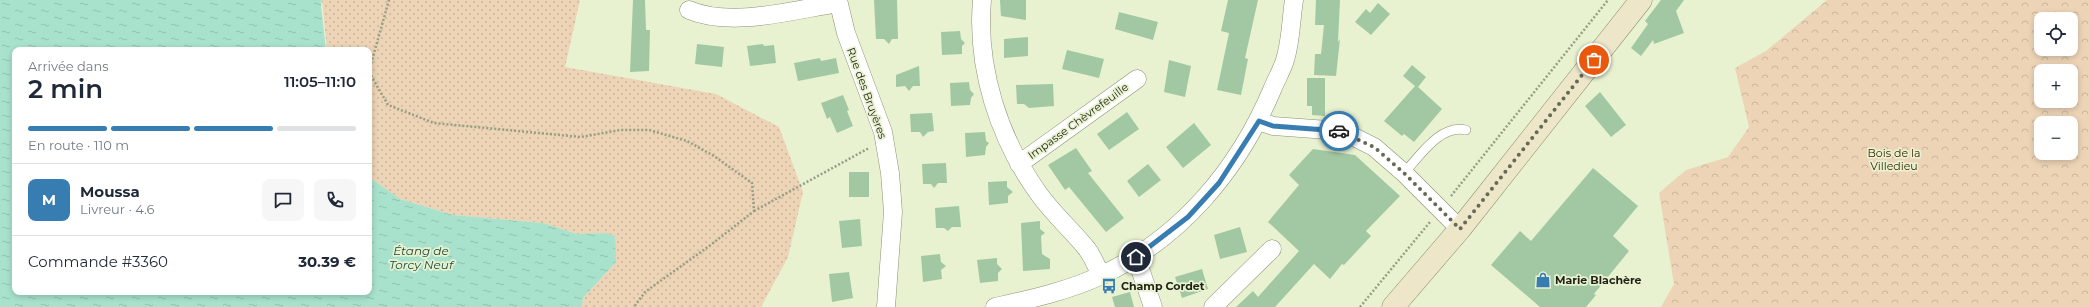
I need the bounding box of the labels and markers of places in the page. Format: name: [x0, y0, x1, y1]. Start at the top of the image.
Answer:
pin: [1577, 43, 1611, 77]
pin: [1119, 240, 1153, 274]
shop icon: Marie Blachère: [1534, 271, 1552, 289]
place label: Marie Blachère: [1555, 273, 1642, 287]
bus stop icon: Champ Cordet: [1100, 277, 1118, 295]
place label: Champ Cordet: [1121, 279, 1205, 293]

